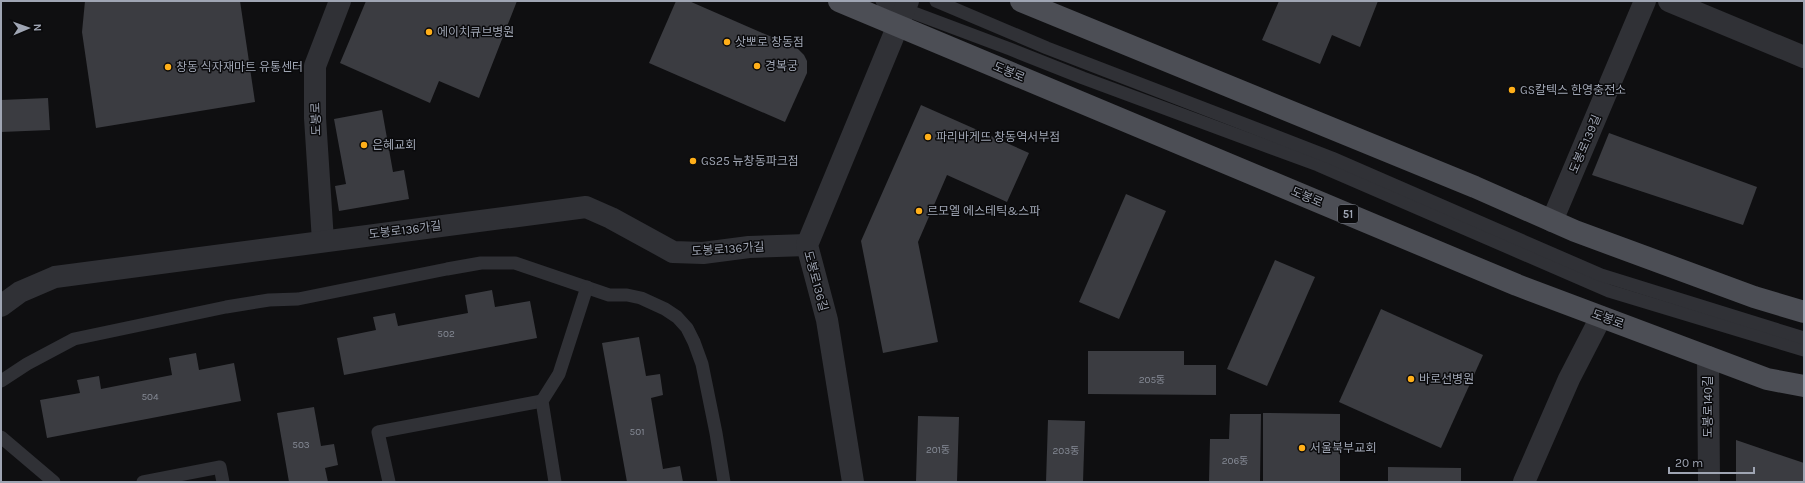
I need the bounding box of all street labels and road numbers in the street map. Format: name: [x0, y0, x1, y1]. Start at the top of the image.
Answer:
street label: 도봉로: [991, 59, 1027, 85]
street label: 도봉로: [308, 102, 324, 136]
street label: 도봉로139길: [1566, 113, 1604, 175]
street label: 도봉로: [1289, 184, 1325, 210]
road number: 51: [1338, 205, 1358, 223]
street label: 도봉로136가길: [368, 219, 442, 241]
street label: 도봉로136가길: [691, 239, 765, 259]
street label: 도봉로136길: [801, 249, 831, 313]
street label: 도봉로: [1590, 307, 1626, 331]
street label: 도봉로140길: [1701, 376, 1715, 438]

